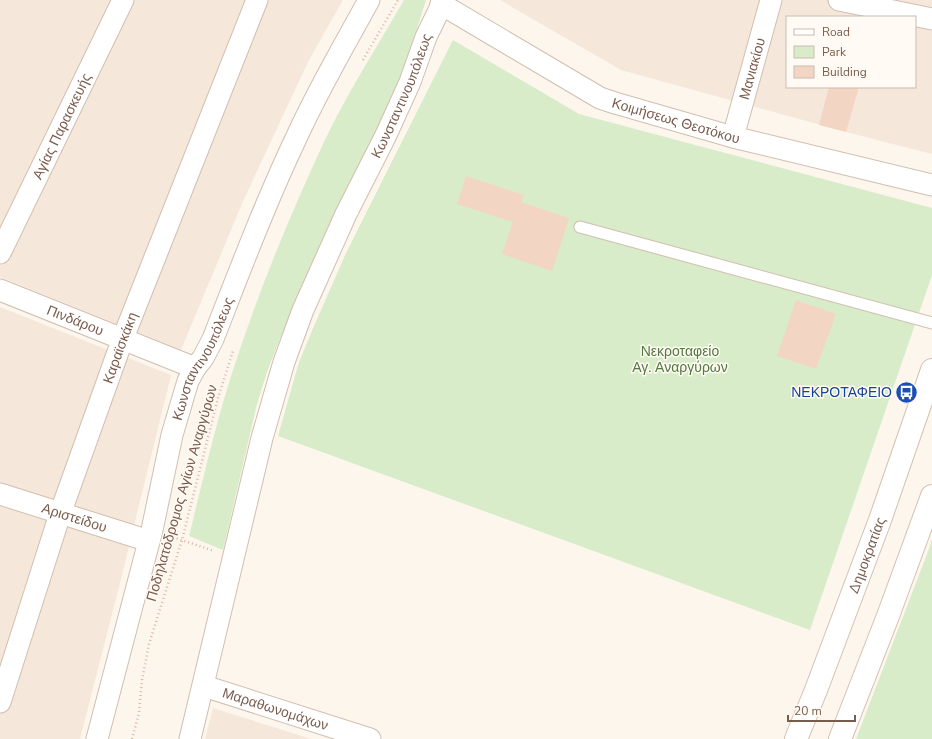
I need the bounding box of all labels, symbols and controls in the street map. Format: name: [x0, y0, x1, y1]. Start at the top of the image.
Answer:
legend: [786, 16, 916, 88]
text: Road: [822, 24, 850, 40]
street label: Κωνσταντινουπόλεως: [366, 30, 436, 161]
street label: Μανιακίου: [734, 35, 770, 102]
text: Park: [822, 44, 847, 60]
text: Building: [822, 64, 867, 80]
street label: Αγίας Παρασκευής: [28, 70, 96, 183]
street label: Κοιμήσεως Θεοτόκου: [610, 93, 742, 148]
street label: Κωνσταντινουπόλεως: [167, 294, 238, 423]
street label: Πινδάρου: [44, 300, 106, 340]
street label: Καραϊσκάκη: [98, 309, 142, 386]
park label: Νεκροταφείο Αγ. Αναργύρων: [632, 342, 728, 377]
bus stop icon: ΝΕΚΡΟΤΑΦΕΙΟ: [894, 379, 920, 405]
street label: Ποδηλατόδρομος Αγίων Αναργύρων: [142, 382, 222, 604]
place label: ΝΕΚΡΟΤΑΦΕΙΟ: [791, 383, 892, 402]
street label: Αριστείδου: [39, 498, 109, 537]
street label: Δημοκρατίας: [844, 514, 890, 596]
street label: Μαραθωνομάχων: [220, 683, 331, 735]
scale bar: [788, 697, 855, 723]
text: 20 m: [794, 703, 822, 719]

